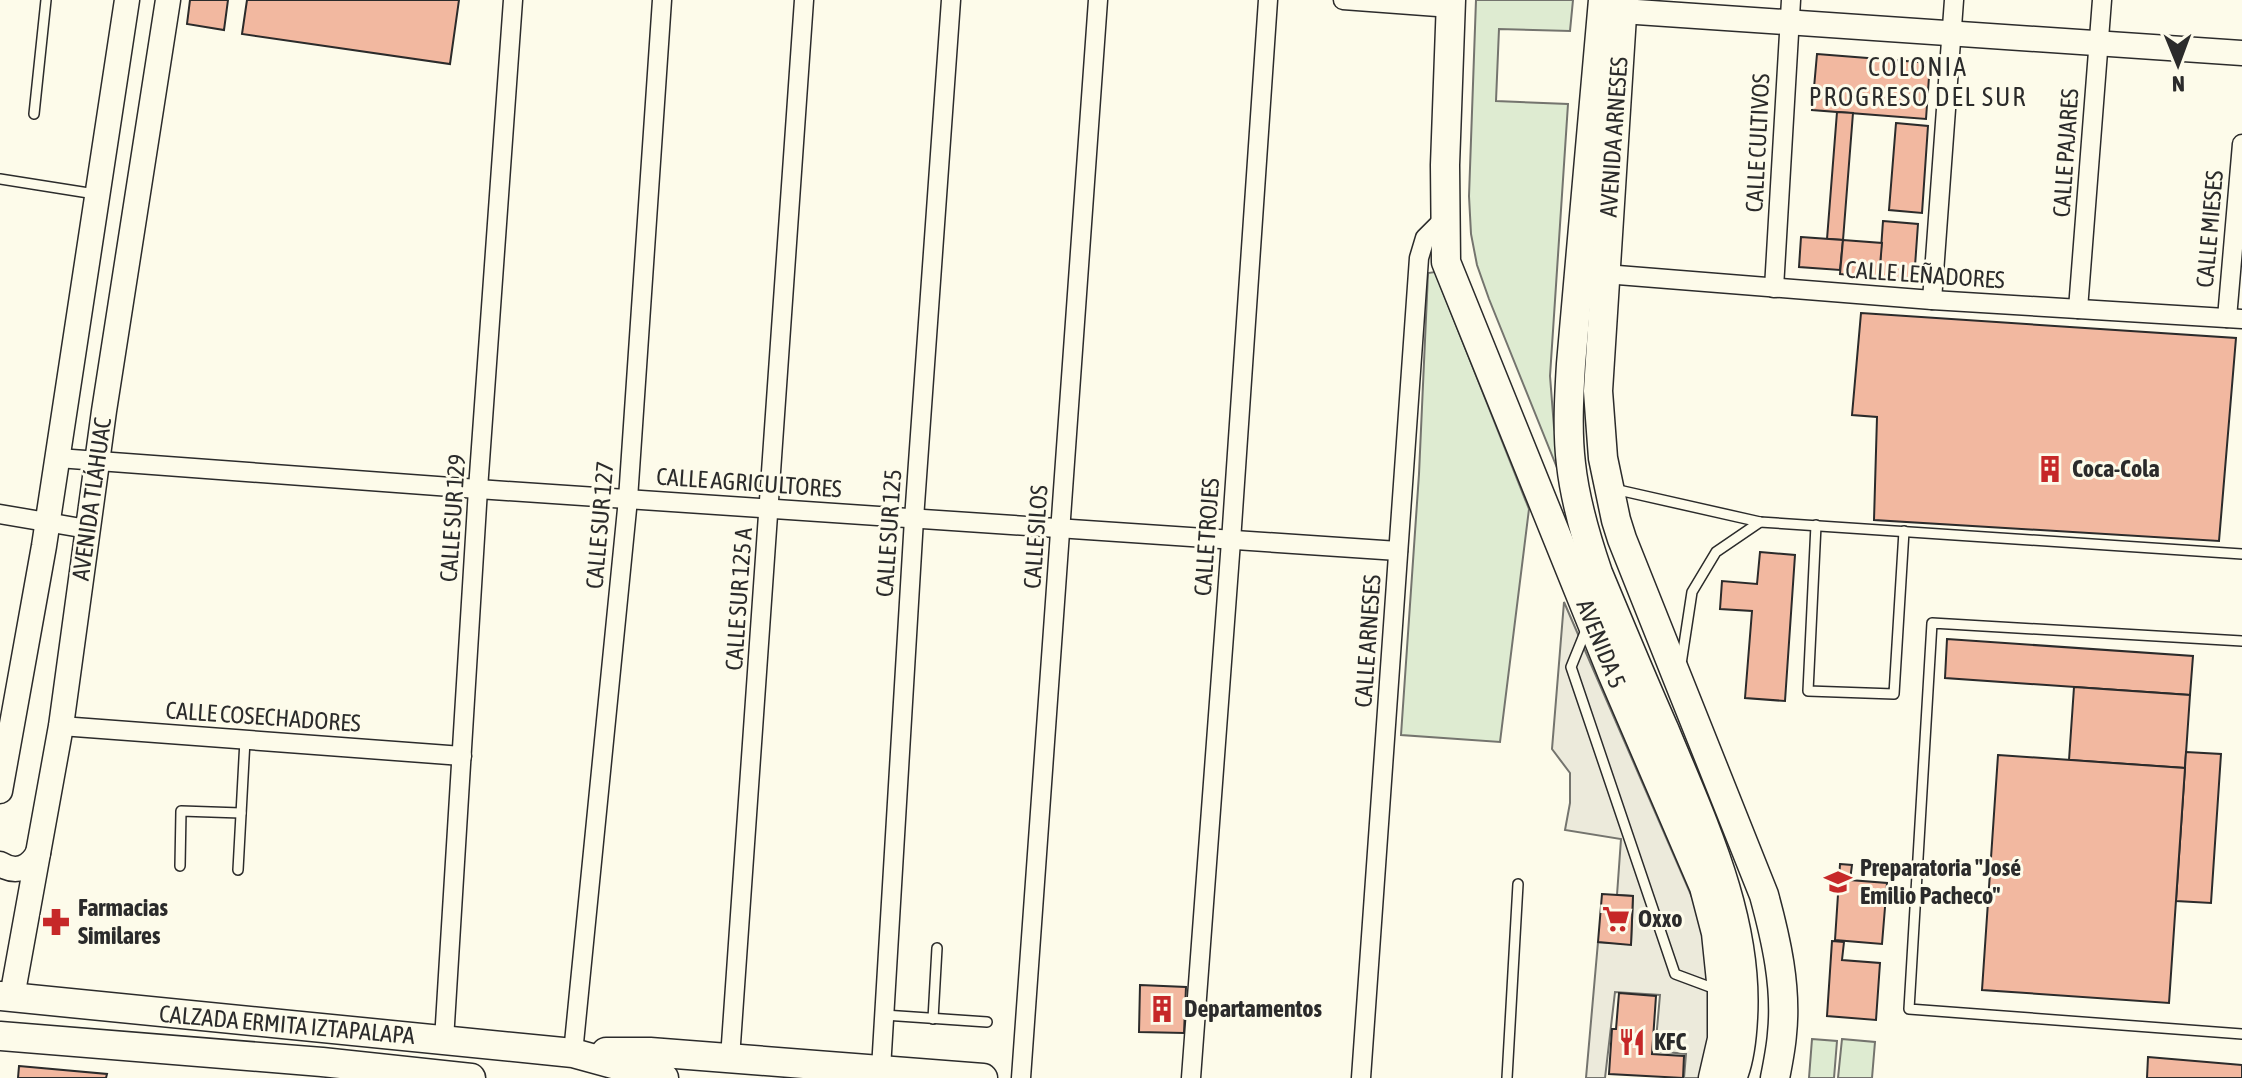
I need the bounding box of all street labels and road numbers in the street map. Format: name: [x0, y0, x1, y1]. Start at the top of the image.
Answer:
street label: AVENIDA ARNESES: [1594, 56, 1633, 218]
street label: CALLE CULTIVOS: [1740, 73, 1775, 213]
street label: CALLE PAJARES: [2048, 88, 2083, 218]
street label: CALLE MIESES: [2191, 169, 2228, 289]
street label: CALLE LEÑADORES: [1844, 255, 2006, 294]
street label: AVENIDA TLÁHUAC: [67, 416, 116, 582]
street label: CALLE SUR 129: [435, 453, 470, 583]
street label: CALLE SUR 127: [580, 460, 619, 590]
street label: CALLE AGRICULTORES: [655, 463, 843, 502]
street label: CALLE SUR 125: [871, 468, 906, 598]
street label: CALLE TROJES: [1189, 477, 1224, 597]
street label: CALLE SILOS: [1018, 484, 1053, 590]
street label: CALLE SUR 125 A: [720, 526, 757, 671]
street label: CALLE ARNESES: [1349, 574, 1386, 708]
street label: AVENIDA 5: [1571, 595, 1631, 692]
street label: CALLE COSECHADORES: [165, 696, 362, 737]
street label: CALZADA ERMITA IZTAPALAPA: [158, 1000, 416, 1049]

